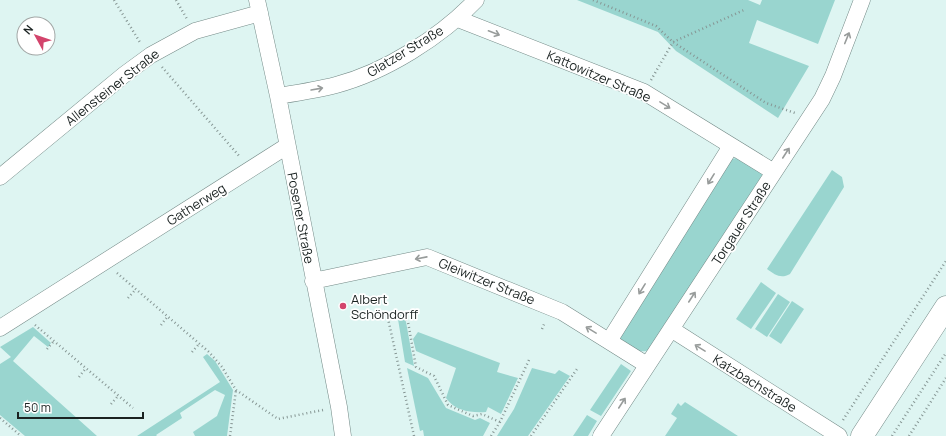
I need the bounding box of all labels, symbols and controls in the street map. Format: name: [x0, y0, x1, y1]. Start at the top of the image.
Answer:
north arrow: [16, 16, 56, 56]
text: N: [20, 21, 36, 37]
street label: Glatzer Straße: [363, 21, 447, 81]
one-way arrow: [488, 30, 500, 38]
one-way arrow: [844, 33, 851, 45]
street label: Allensteiner Straße: [61, 44, 163, 129]
street label: Kattowitzer Straße: [544, 46, 654, 106]
one-way arrow: [310, 85, 323, 93]
one-way arrow: [659, 101, 670, 109]
one-way arrow: [783, 147, 791, 159]
street label: Posener Straße: [283, 171, 319, 265]
one-way arrow: [706, 173, 714, 185]
street label: Torgauer Straße: [707, 177, 775, 268]
street label: Gatherweg: [163, 179, 229, 229]
street label: Gleiwitzer Straße: [436, 253, 538, 309]
one-way arrow: [414, 254, 427, 262]
one-way arrow: [637, 283, 645, 295]
place label: Albert Schöndorff: [351, 290, 418, 323]
one-way arrow: [688, 291, 696, 302]
marker: Albert Schöndorff: [338, 301, 348, 311]
one-way arrow: [585, 325, 597, 333]
one-way arrow: [694, 343, 706, 351]
street label: Katzbachstraße: [710, 350, 801, 416]
scale bar: [18, 394, 143, 420]
one-way arrow: [618, 398, 626, 409]
text: 50 m: [24, 399, 51, 416]

